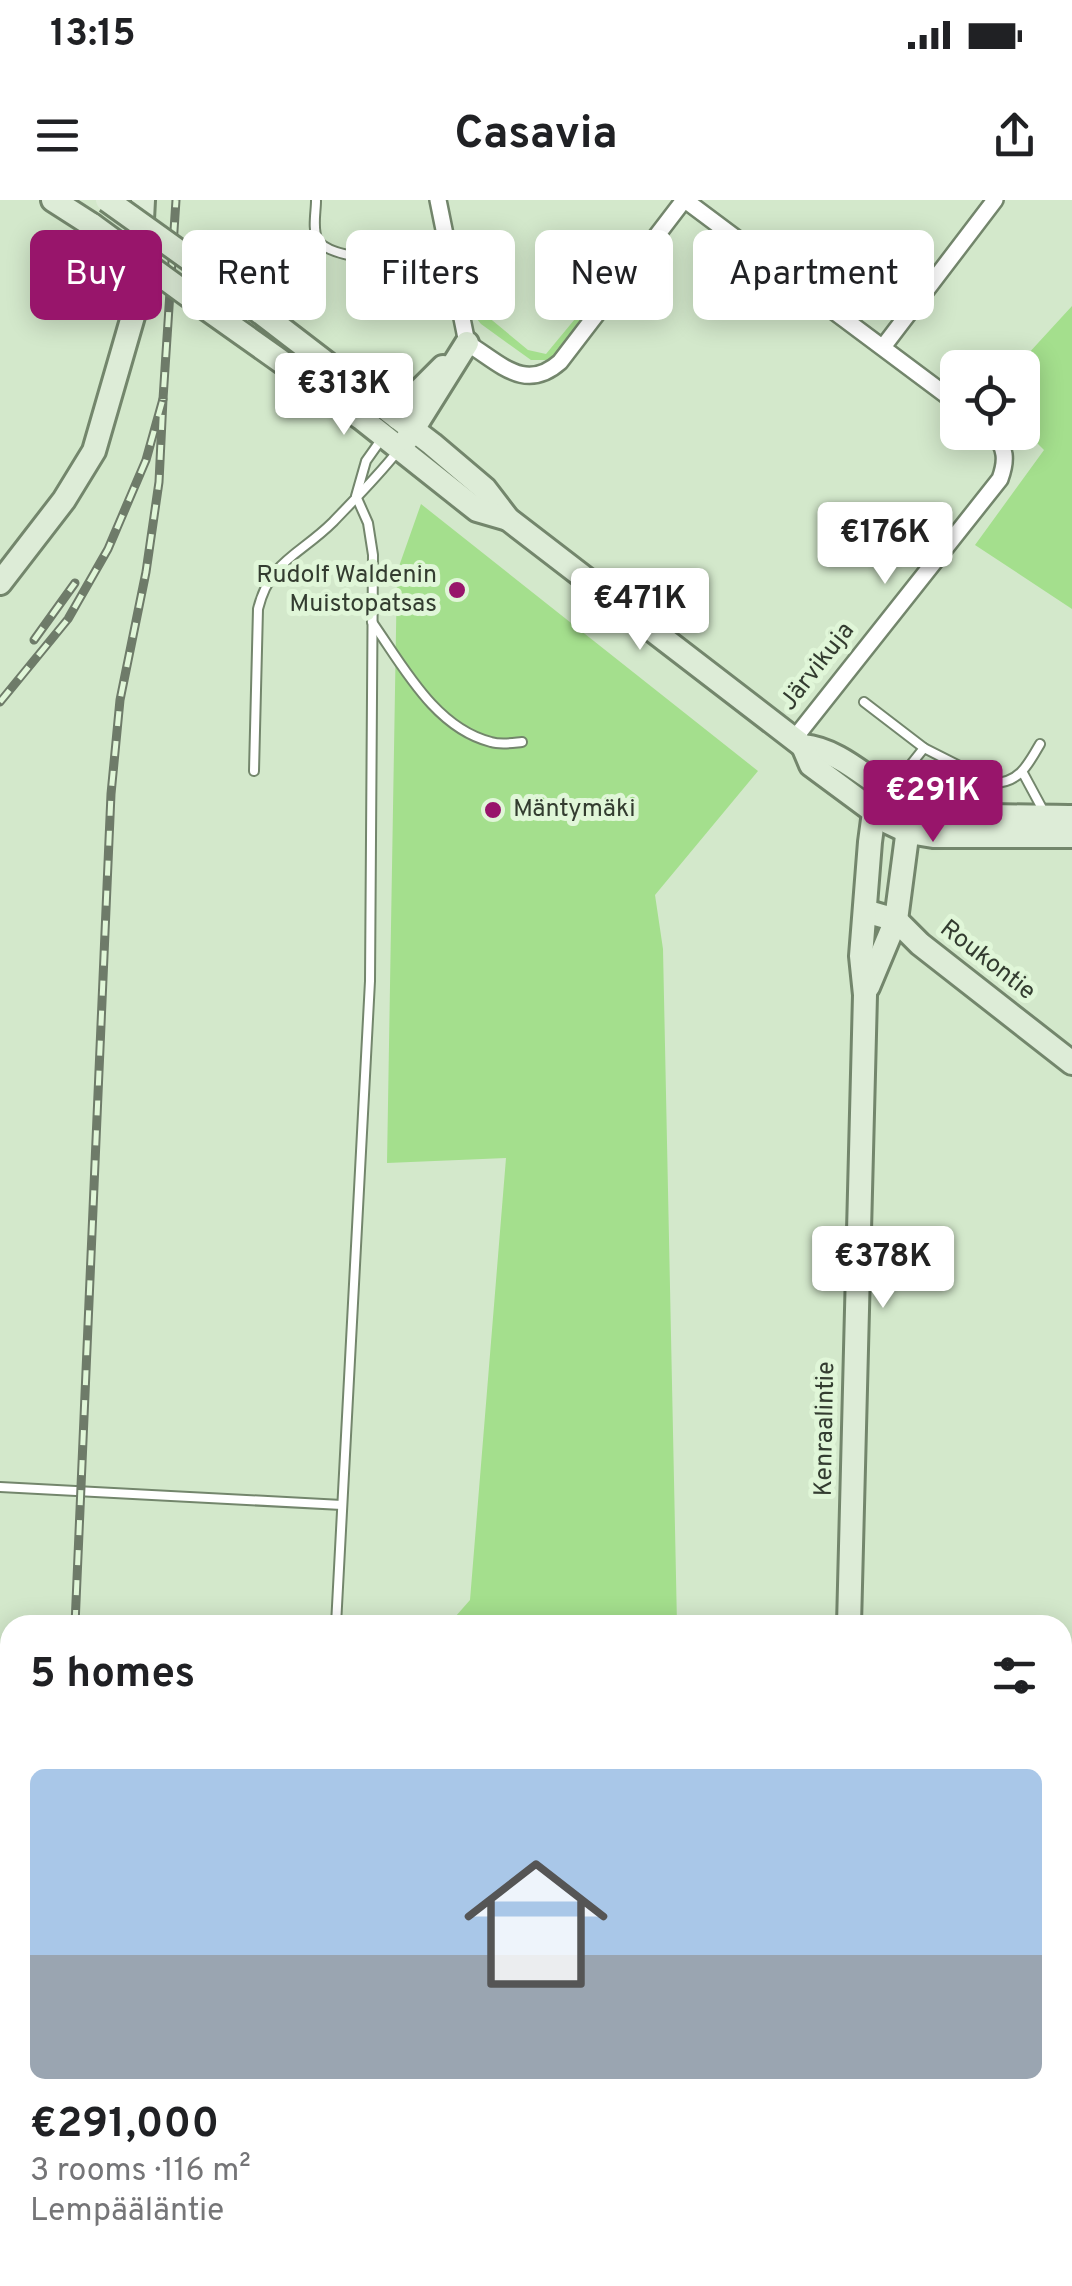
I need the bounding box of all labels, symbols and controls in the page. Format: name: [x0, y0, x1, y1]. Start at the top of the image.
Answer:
text: 13:15: [50, 11, 136, 60]
text: Casavia: [454, 107, 618, 164]
icon: menu: [30, 108, 85, 163]
icon: share: [987, 108, 1042, 163]
chip: Buy: [30, 230, 162, 320]
chip: Rent: [182, 230, 326, 320]
chip: Filters: [346, 230, 515, 320]
chip: New: [535, 230, 673, 320]
chip: Apartment: [693, 230, 934, 320]
map controls: [940, 350, 1040, 450]
button: locate: [940, 350, 1040, 450]
pin: €313K: [274, 353, 414, 438]
text: €313K: [297, 365, 391, 405]
pin: €176K: [815, 502, 955, 587]
text: €176K: [839, 514, 931, 554]
place label: Rudolf Waldenin Muistopatsas: [256, 560, 437, 621]
pin: €471K: [570, 568, 710, 653]
marker: Rudolf Waldenin Muistopatsas: [446, 579, 468, 601]
text: €471K: [593, 580, 687, 620]
street label: Järvikuja: [774, 616, 862, 718]
pin: €291K: [863, 760, 1003, 845]
text: €291K: [886, 772, 980, 812]
place label: Mäntymäki: [513, 794, 636, 826]
marker: Mäntymäki: [482, 799, 504, 821]
street label: Roukontie: [933, 914, 1041, 1008]
pin: €378K: [813, 1226, 953, 1311]
text: €378K: [834, 1238, 932, 1278]
street label: Kenraalintie: [809, 1361, 843, 1497]
icon: filters: [987, 1648, 1042, 1703]
text: 5 homes: [30, 1649, 195, 1702]
icon: home: [446, 1834, 626, 2014]
text: €291,000: [30, 2099, 219, 2152]
text: 3 rooms · 116 m²: [30, 2152, 251, 2192]
text: Lempääläntie: [30, 2192, 224, 2232]

